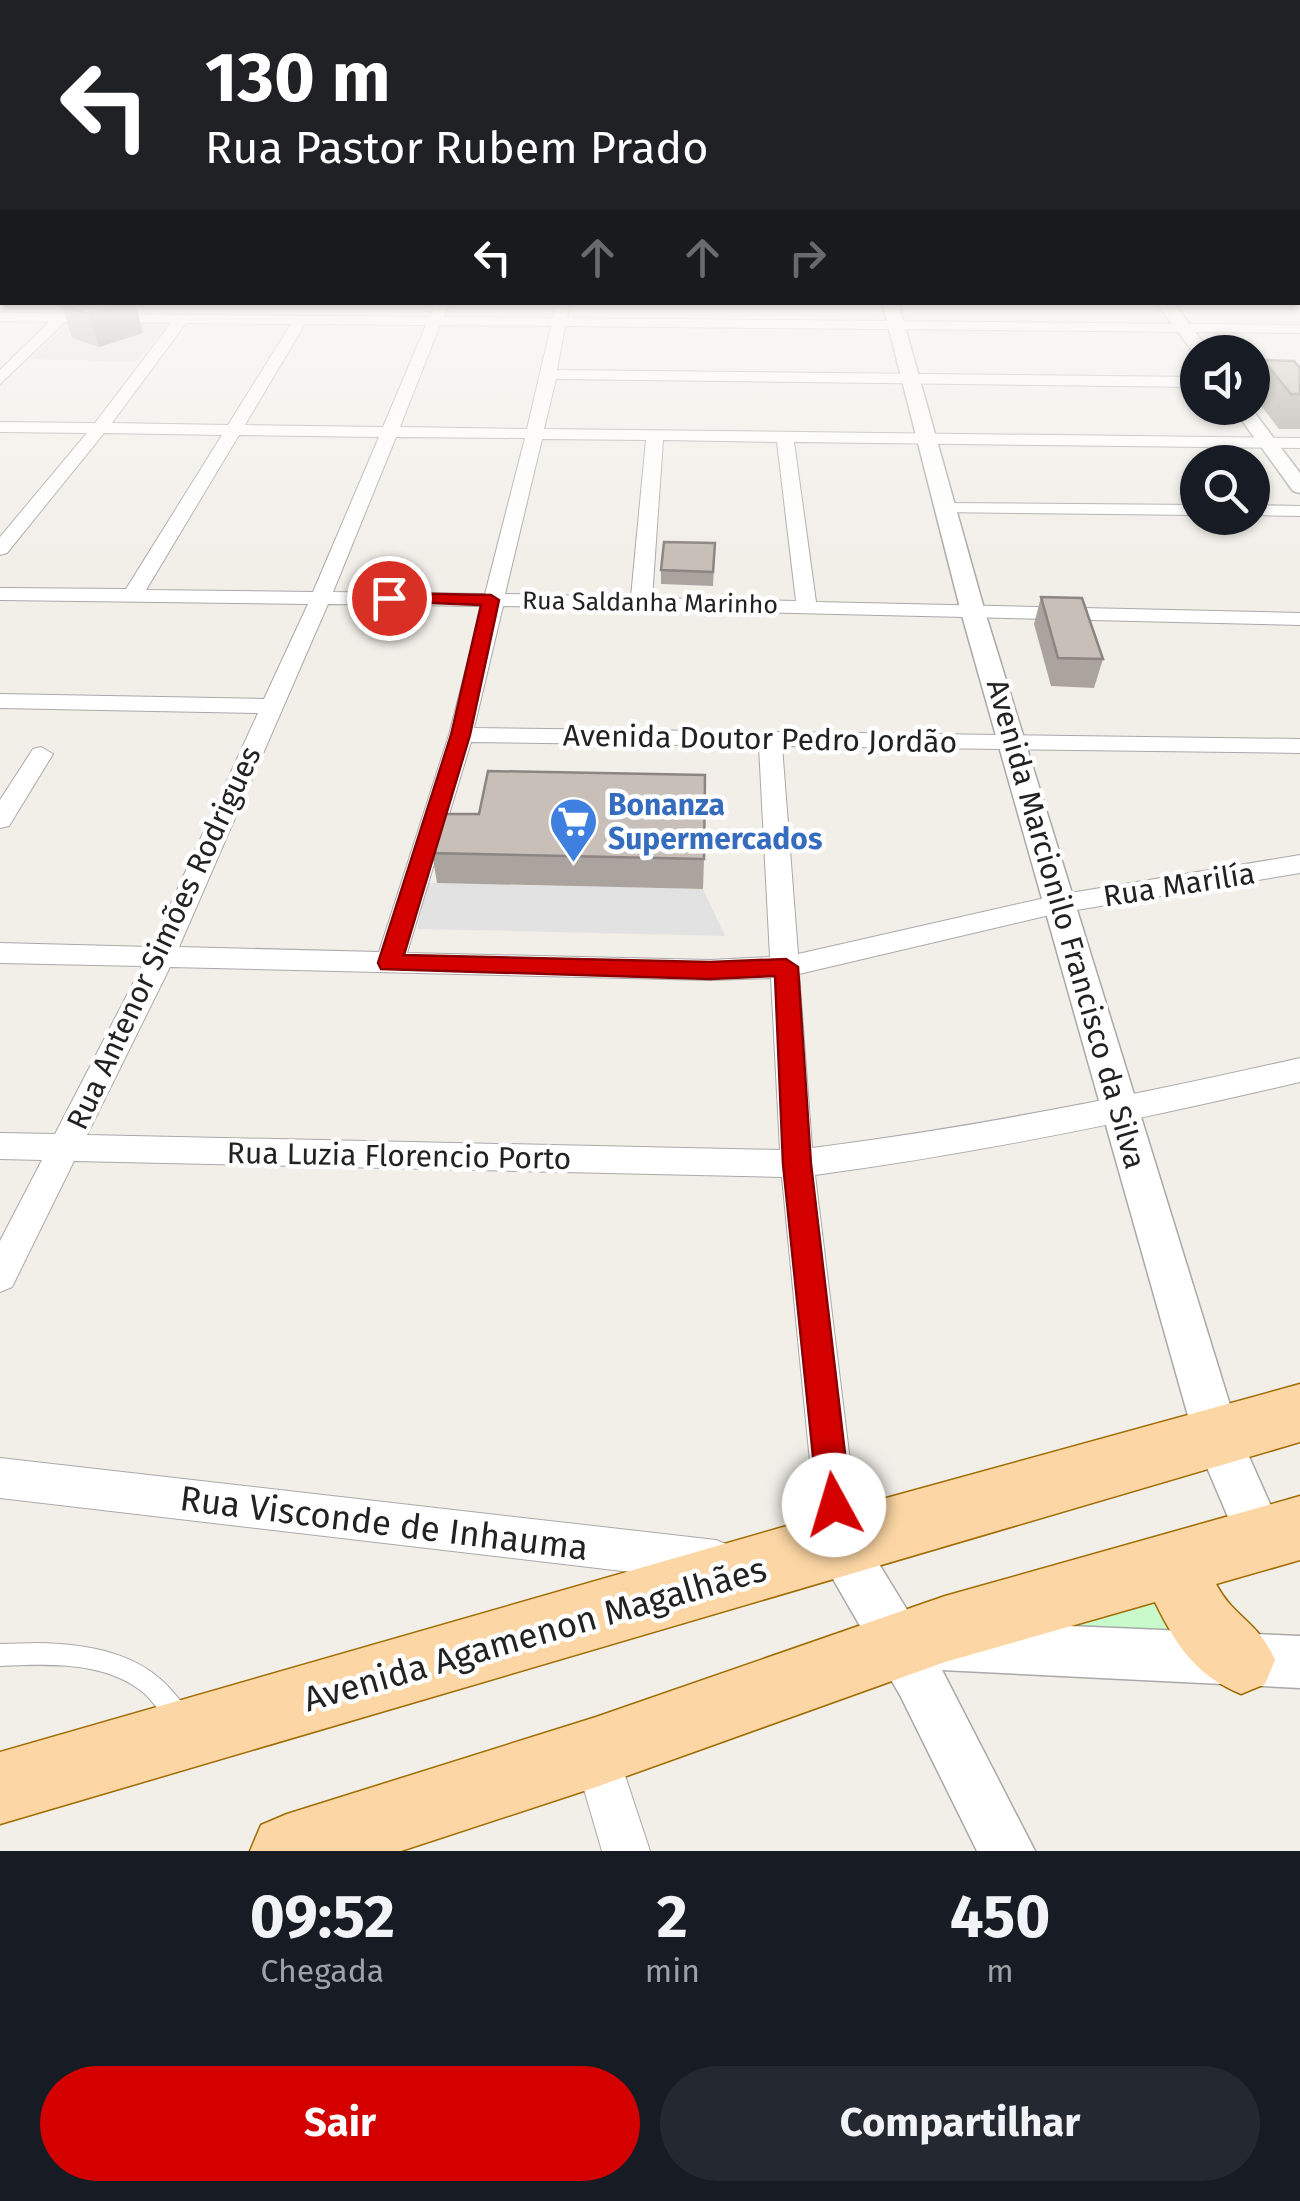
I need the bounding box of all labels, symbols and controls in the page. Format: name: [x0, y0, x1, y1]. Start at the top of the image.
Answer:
text: 130 m: [205, 36, 391, 120]
icon: left: [40, 40, 170, 170]
text: Rua Pastor Rubem Prado: [205, 121, 709, 175]
icon: left: [465, 230, 520, 285]
icon: ahead: [570, 230, 625, 285]
icon: ahead: [675, 230, 730, 285]
icon: right: [780, 230, 835, 285]
map controls: [1180, 335, 1270, 535]
button: sound: [1180, 335, 1270, 425]
button: search: [1180, 445, 1270, 535]
pin: [347, 556, 432, 641]
icon: arrive: [362, 571, 417, 626]
street label: Rua Saldanha Marinho: [522, 586, 778, 620]
street label: Avenida Marcionilo Francisco da Silva: [979, 675, 1153, 1173]
street label: Avenida Doutor Pedro Jordão: [563, 718, 957, 760]
street label: Rua Antenor Simões Rodrigues: [59, 741, 269, 1135]
place label: Bonanza Supermercados: [608, 787, 822, 857]
supermarket icon: Bonanza Supermercados: [547, 796, 599, 864]
street label: Rua Marilía: [1101, 855, 1257, 915]
street label: Rua Luzia Florencio Porto: [226, 1135, 572, 1177]
position arrow: [782, 1453, 886, 1557]
street label: Rua Visconde de Inhauma: [178, 1477, 590, 1569]
street label: Avenida Agamenon Magalhães: [299, 1548, 771, 1720]
text: 09:52: [250, 1881, 395, 1953]
text: 2: [657, 1881, 688, 1953]
text: 450: [950, 1881, 1050, 1953]
text: Chegada: [260, 1952, 384, 1990]
text: min: [645, 1952, 700, 1990]
text: m: [986, 1952, 1014, 1990]
button: Sair: [40, 2066, 640, 2181]
button: Compartilhar: [660, 2066, 1260, 2181]

